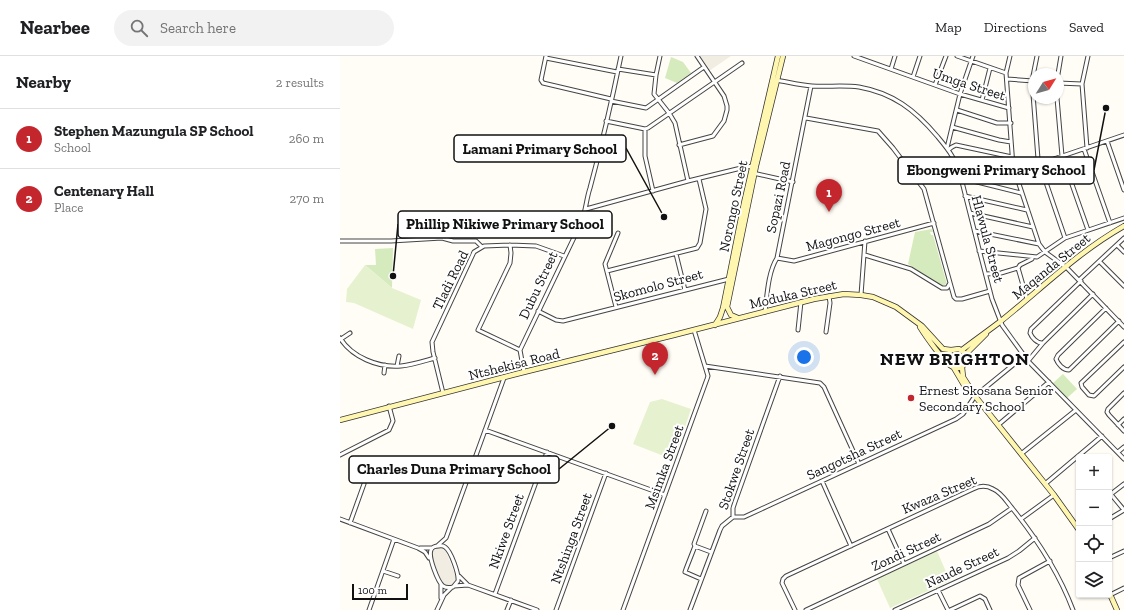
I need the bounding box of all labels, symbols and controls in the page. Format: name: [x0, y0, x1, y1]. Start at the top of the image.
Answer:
search box: [114, 10, 394, 46]
text: Nearbee: [20, 16, 90, 39]
icon: search: [128, 17, 150, 39]
text: Search here: [160, 19, 236, 37]
text: Map: [935, 19, 962, 36]
text: Directions: [984, 19, 1047, 36]
text: Saved: [1069, 19, 1104, 36]
street label: Umga Street: [930, 65, 1009, 105]
north arrow: [1028, 68, 1064, 104]
text: Nearby: [16, 72, 71, 92]
text: 2 results: [276, 75, 324, 90]
text: Stephen Mazungula SP School: [54, 122, 254, 140]
text: 1: [26, 131, 32, 146]
text: 260 m: [289, 131, 324, 146]
callout: Lamani Primary School: [454, 135, 626, 162]
text: School: [54, 140, 91, 155]
text: Lamani Primary School: [463, 140, 617, 158]
callout: Ebongweni Primary School: [898, 157, 1094, 184]
street label: Norongo Street: [715, 158, 752, 253]
street label: Sopazi Road: [763, 159, 794, 234]
text: Ebongweni Primary School: [907, 161, 1085, 179]
pin: 1: [816, 179, 842, 212]
text: Centenary Hall: [54, 182, 154, 200]
text: 2: [26, 191, 32, 206]
text: 270 m: [290, 191, 324, 206]
street label: Hlawula Street: [968, 194, 1008, 286]
text: Place: [54, 200, 83, 215]
callout: Phillip Nikiwe Primary School: [398, 211, 612, 238]
street label: Magongo Street: [804, 214, 903, 255]
text: Phillip Nikiwe Primary School: [406, 215, 604, 233]
street label: Maqanda Street: [1009, 229, 1094, 303]
street label: Tladi Road: [429, 247, 472, 313]
street label: Dubu Street: [515, 248, 562, 322]
street label: Skomolo Street: [612, 265, 705, 306]
street label: Moduka Street: [748, 276, 839, 313]
pin: 2: [642, 342, 668, 375]
street label: Ntshekisa Road: [467, 345, 562, 384]
your location: [794, 347, 814, 367]
district label: NEW BRIGHTON: [880, 348, 1030, 370]
place label: Ernest Skosana Senior Secondary School: [919, 382, 1054, 415]
marker: Ernest Skosana Senior Secondary School: [906, 393, 916, 403]
street label: Msimka Street: [641, 422, 688, 512]
street label: Sangotsha Street: [804, 425, 905, 484]
street label: Stokwe Street: [715, 426, 758, 512]
map controls: [1076, 454, 1112, 598]
button: +: [1076, 454, 1112, 490]
callout: Charles Duna Primary School: [349, 456, 559, 483]
text: Charles Duna Primary School: [357, 460, 551, 478]
street label: Kwaza Street: [899, 471, 980, 518]
street label: Ntshinga Street: [547, 490, 596, 586]
button: −: [1076, 490, 1112, 526]
street label: Nkiwe Street: [485, 491, 528, 571]
button: locate: [1076, 526, 1112, 562]
street label: Zondi Street: [869, 528, 944, 575]
street label: Naude Street: [923, 543, 1002, 592]
button: layers: [1076, 562, 1112, 598]
scale bar: [352, 582, 408, 601]
text: 100 m: [358, 584, 387, 597]

